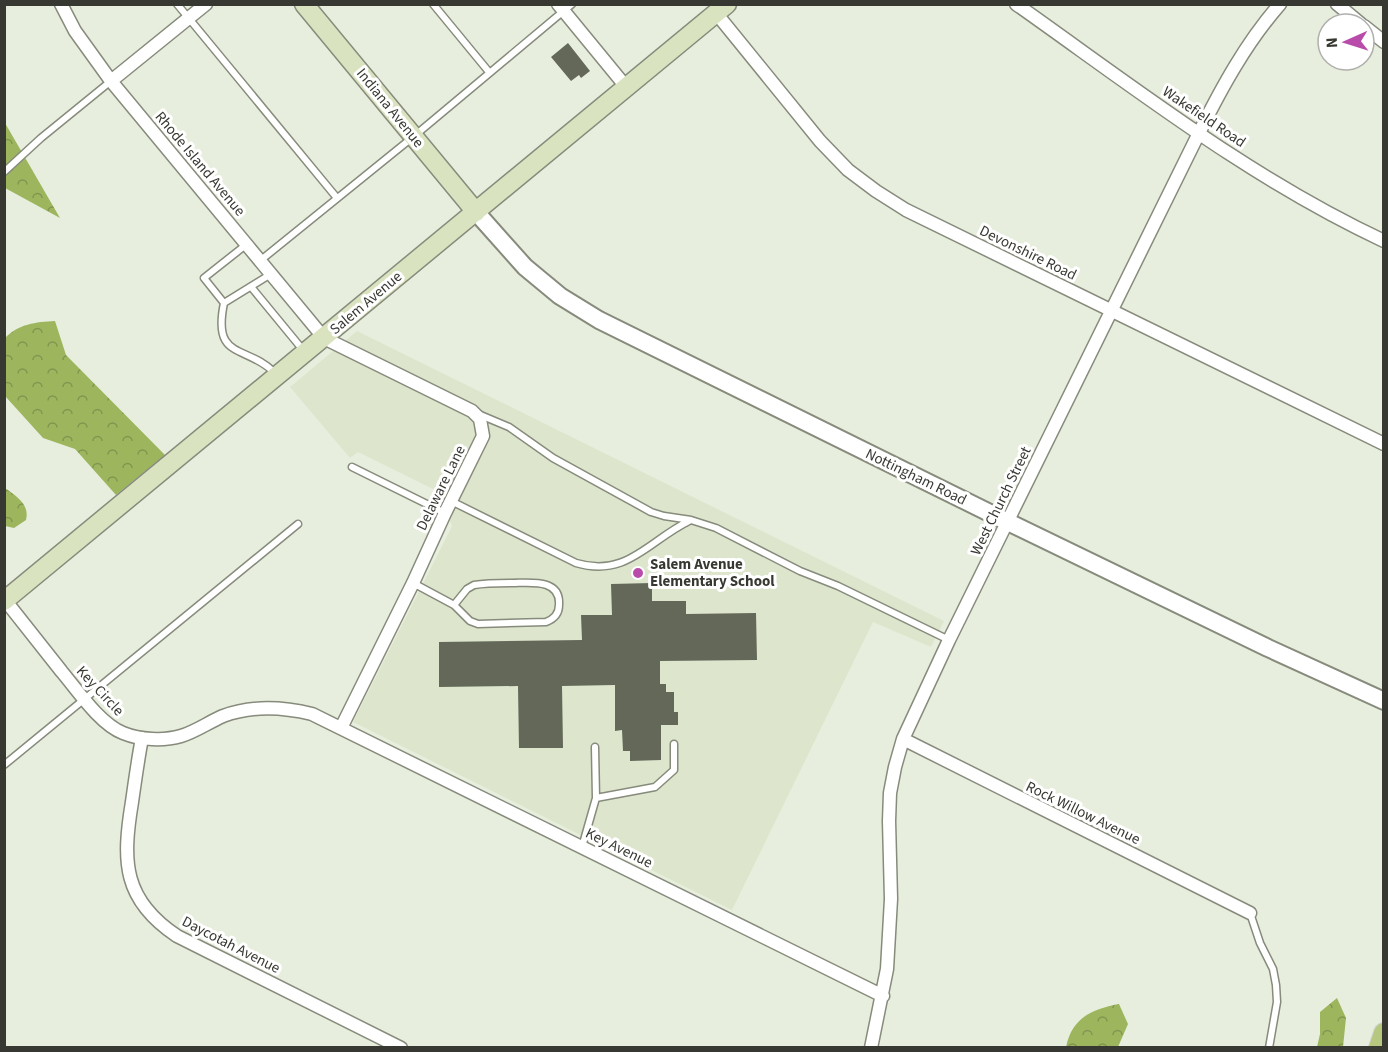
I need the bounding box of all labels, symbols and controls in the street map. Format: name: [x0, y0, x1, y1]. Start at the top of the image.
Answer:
north arrow: [1316, 12, 1376, 72]
text: N: [1321, 37, 1343, 49]
street label: Indiana Avenue: [351, 64, 429, 152]
street label: Wakefield Road: [1158, 81, 1250, 153]
street label: Rhode Island Avenue: [150, 107, 250, 221]
street label: Devonshire Road: [976, 220, 1080, 286]
street label: Salem Avenue: [325, 267, 407, 339]
street label: Delaware Lane: [411, 442, 471, 534]
street label: Nottingham Road: [862, 443, 970, 511]
street label: West Church Street: [966, 443, 1036, 559]
place label: Salem Avenue Elementary School: [650, 554, 775, 592]
marker: Salem Avenue Elementary School: [631, 566, 645, 580]
street label: Key Circle: [71, 661, 129, 721]
street label: Rock Willow Avenue: [1022, 776, 1144, 850]
street label: Key Avenue: [582, 823, 656, 873]
street label: Daycotah Avenue: [178, 911, 284, 979]

